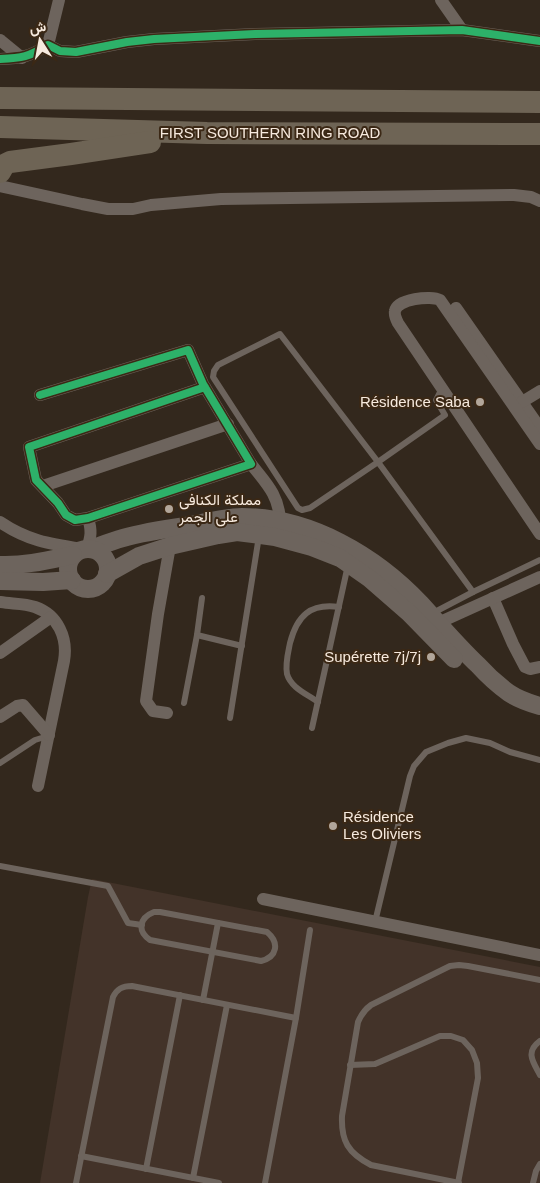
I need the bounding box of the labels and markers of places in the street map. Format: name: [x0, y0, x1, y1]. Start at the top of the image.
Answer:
place label: Résidence Saba: [360, 393, 471, 410]
marker: Résidence Saba: [474, 396, 486, 408]
place label: مملكة الكنافى على الجمر: [178, 491, 261, 527]
marker: مملكة الكنافى على الجمر: [163, 503, 175, 515]
place label: Supérette 7j/7j: [324, 648, 421, 665]
marker: Supérette 7j/7j: [425, 651, 437, 663]
place label: Résidence Les Oliviers: [343, 808, 421, 842]
marker: Résidence Les Oliviers: [327, 820, 339, 832]

